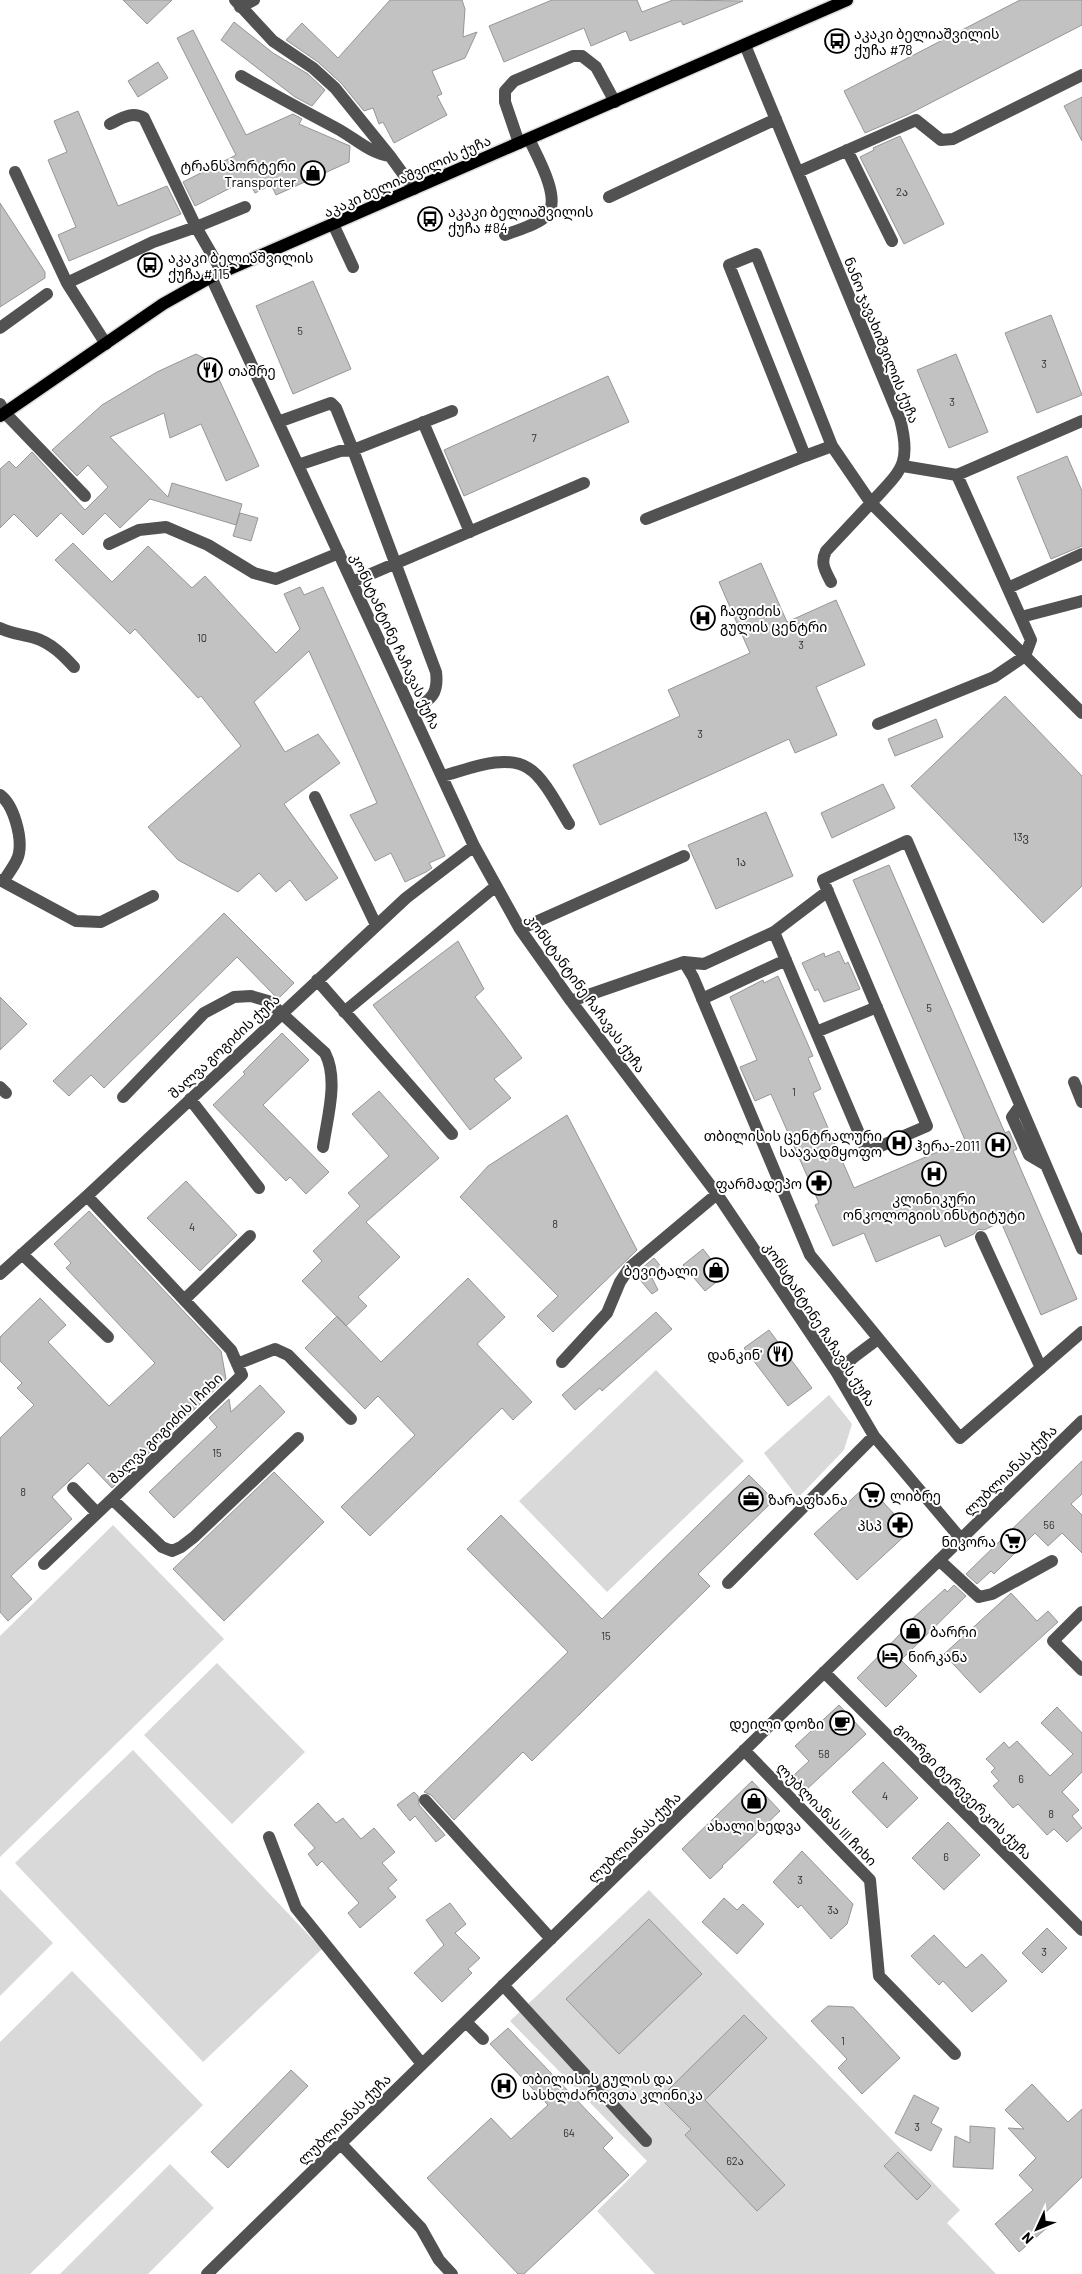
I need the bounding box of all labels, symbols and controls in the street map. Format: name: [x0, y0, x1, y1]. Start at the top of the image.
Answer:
place label: აკაკი ბელიაშვილის ქუჩა #78: [854, 25, 1000, 59]
bus stop icon: აკაკი ბელიაშვილის ქუჩა #78: [824, 28, 850, 54]
street label: აკაკი ბელიაშვილის ქუჩა: [321, 131, 494, 222]
place label: ტრანსპორტერი Transporter: [181, 157, 296, 190]
shop icon: ტრანსპორტერი Transporter: [300, 160, 326, 186]
house number: 2ა: [896, 185, 908, 198]
place label: აკაკი ბელიაშვილის ქუჩა #84: [448, 203, 594, 237]
bus stop icon: აკაკი ბელიაშვილის ქუჩა #84: [417, 206, 443, 232]
place label: აკაკი ბელიაშვილის ქუჩა #115: [168, 249, 314, 283]
bus stop icon: აკაკი ბელიაშვილის ქუჩა #115: [137, 252, 163, 278]
street label: ნანო ჯავახიშვილის ქუჩა: [840, 254, 923, 426]
house number: 5: [297, 324, 303, 337]
restaurant icon: თაშრე: [197, 357, 223, 383]
house number: 3: [1041, 357, 1047, 370]
place label: თაშრე: [228, 362, 276, 380]
house number: 3: [949, 395, 955, 408]
house number: 7: [531, 431, 537, 444]
street label: კონსტანტინე ჩაჩავას ქუჩა: [347, 550, 444, 732]
place label: ჩაფიძის გულის ცენტრი: [720, 602, 827, 636]
hospital icon: ჩაფიძის გულის ცენტრი: [690, 605, 716, 631]
house number: 10: [197, 631, 207, 644]
house number: 3: [798, 638, 804, 651]
house number: 3: [697, 727, 703, 740]
house number: 13ვ: [1013, 830, 1029, 844]
house number: 1ა: [736, 855, 746, 868]
street label: კონსტანტინე ჩაჩავას ქუჩა: [522, 910, 649, 1076]
street label: შალვა გოგიძის ქუჩა: [165, 990, 284, 1103]
house number: 5: [926, 1001, 932, 1014]
house number: 1: [792, 1085, 796, 1098]
place label: თბილისის ცენტრალური საავადმყოფო: [704, 1127, 882, 1161]
hospital icon: თბილისის ცენტრალური საავადმყოფო: [886, 1130, 912, 1156]
hospital icon: ჰერა-2011: [985, 1132, 1011, 1158]
place label: ჰერა-2011: [915, 1137, 980, 1155]
hospital icon: კლინიკური ონკოლოგიის ინსტიტუტი: [921, 1161, 947, 1187]
pharmacy icon: ფარმადეპო: [806, 1170, 832, 1196]
place label: ფარმადეპო: [716, 1175, 802, 1193]
place label: კლინიკური ონკოლოგიის ინსტიტუტი: [843, 1190, 1025, 1224]
house number: 8: [552, 1217, 558, 1230]
house number: 4: [189, 1220, 195, 1233]
street label: კონსტანტინე ჩაჩავას ქუჩა: [760, 1239, 880, 1410]
shop icon: ბევიტალი: [703, 1257, 729, 1283]
place label: ბევიტალი: [624, 1262, 698, 1280]
restaurant icon: დანკინ': [767, 1341, 793, 1367]
place label: დანკინ': [707, 1346, 762, 1364]
street label: შალვა გოგიძის I ჩიხი: [104, 1369, 226, 1488]
street label: ლუბლიანას ქუჩა: [960, 1421, 1061, 1520]
house number: 15: [212, 1446, 222, 1459]
supermarket icon: ლიბრე: [859, 1482, 885, 1508]
house number: 8: [20, 1485, 26, 1498]
office icon: ზარაფხანა: [738, 1486, 764, 1512]
place label: ლიბრე: [890, 1487, 941, 1505]
place label: ზარაფხანა: [768, 1491, 848, 1509]
pharmacy icon: პსპ: [887, 1512, 913, 1538]
place label: პსპ: [857, 1517, 882, 1534]
house number: 56: [1043, 1518, 1055, 1531]
supermarket icon: ნიკორა: [1000, 1528, 1026, 1554]
place label: ნიკორა: [941, 1533, 996, 1551]
shop icon: ბარრი: [900, 1618, 926, 1644]
place label: ბარრი: [930, 1623, 977, 1640]
house number: 15: [601, 1629, 611, 1642]
hotel icon: ნირკანა: [877, 1643, 903, 1669]
place label: ნირკანა: [908, 1648, 968, 1666]
cafe icon: დეილი დოზი: [829, 1710, 855, 1736]
place label: დეილი დოზი: [729, 1715, 824, 1733]
street label: გიორგი ტერევერკოს ქუჩა: [891, 1719, 1036, 1864]
house number: 58: [818, 1747, 830, 1760]
street label: ლუბლიანას III ჩიხი: [773, 1759, 881, 1870]
house number: 6: [1018, 1772, 1024, 1785]
street label: ლუბლიანას ქუჩა: [584, 1788, 685, 1887]
shop icon: ახალი ხედვა: [741, 1788, 767, 1814]
house number: 4: [882, 1789, 888, 1802]
house number: 8: [1048, 1807, 1054, 1820]
place label: ახალი ხედვა: [707, 1817, 801, 1835]
house number: 6: [943, 1850, 949, 1863]
house number: 3: [797, 1873, 803, 1886]
house number: 3ა: [827, 1903, 839, 1916]
house number: 3: [1041, 1945, 1047, 1958]
house number: 1: [841, 2034, 845, 2047]
street label: ლუბლიანას ქუჩა: [294, 2070, 395, 2169]
place label: თბილისის გულის და სასხლძარღვთა კლინიკა: [522, 2070, 703, 2104]
hospital icon: თბილისის გულის და სასხლძარღვთა კლინიკა: [491, 2073, 517, 2099]
house number: 3: [914, 2120, 920, 2133]
house number: 64: [563, 2126, 575, 2139]
house number: 62ა: [726, 2154, 744, 2167]
north arrow: [1012, 2204, 1062, 2254]
text: N: [1018, 2229, 1037, 2248]

